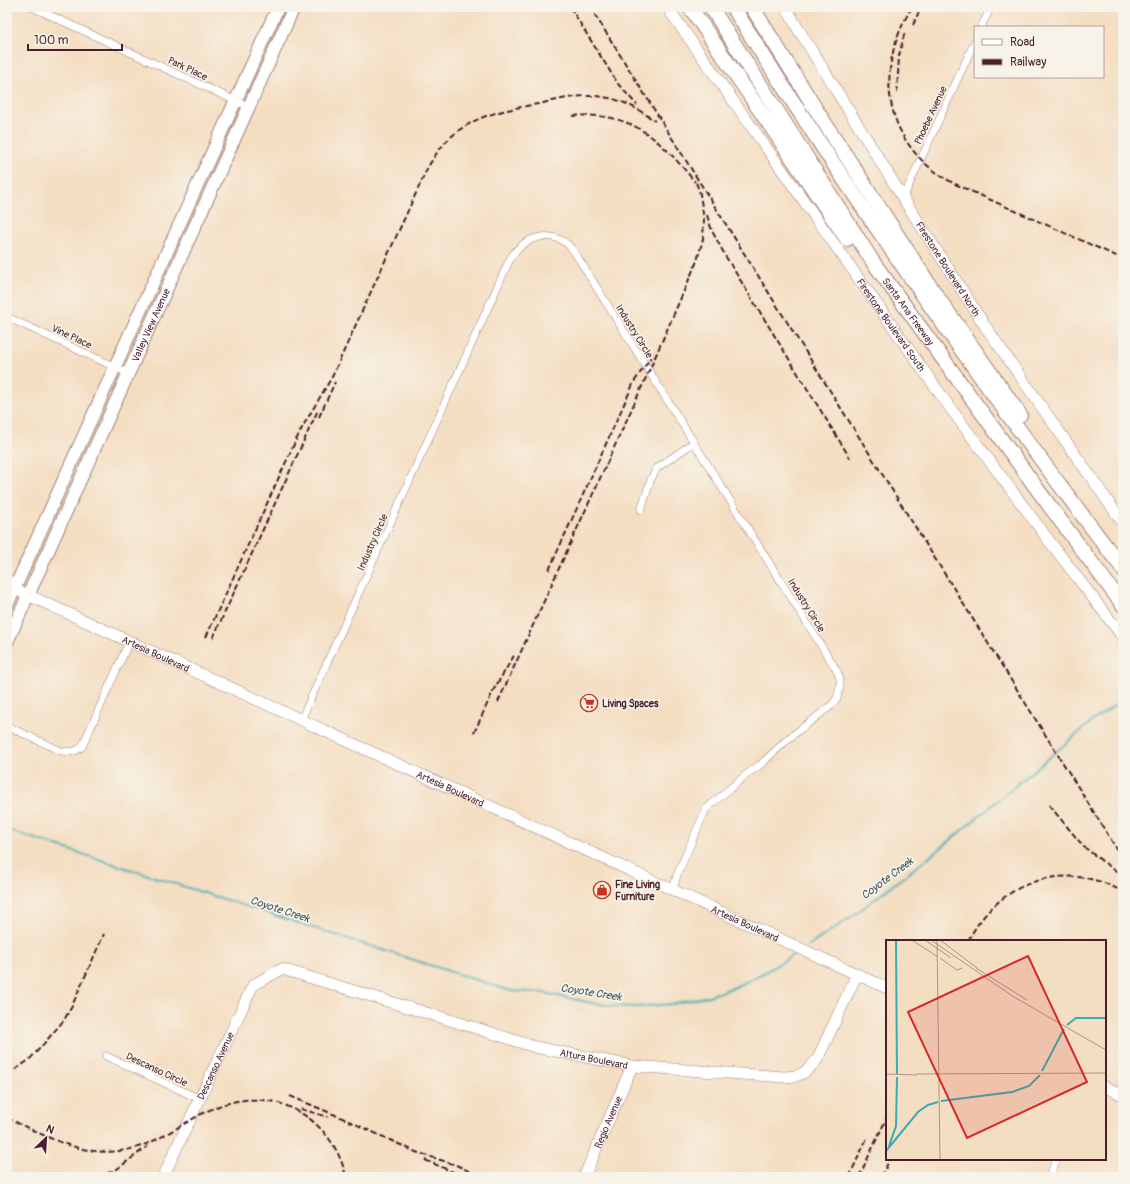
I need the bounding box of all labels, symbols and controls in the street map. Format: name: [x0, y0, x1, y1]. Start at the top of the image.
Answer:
scale bar: [28, 26, 122, 52]
legend: [974, 26, 1104, 78]
text: 100 m: [34, 33, 69, 48]
text: Road: [1010, 35, 1035, 50]
street label: Park Place: [166, 55, 209, 83]
text: Railway: [1010, 55, 1046, 70]
street label: Phoebe Avenue: [912, 84, 950, 147]
street label: Firestone Boulevard North: [913, 220, 982, 319]
street label: Santa Ana Freeway: [879, 276, 937, 349]
street label: Firestone Boulevard South: [854, 277, 928, 374]
street label: Valley View Avenue: [129, 287, 173, 364]
street label: Industry Circle: [613, 303, 655, 361]
street label: Vine Place: [50, 322, 94, 351]
street label: Industry Circle: [355, 512, 391, 573]
street label: Industry Circle: [785, 577, 827, 635]
street label: Artesia Boulevard: [120, 634, 191, 675]
supermarket icon: Living Spaces: [579, 693, 599, 713]
place label: Living Spaces: [602, 698, 659, 710]
street label: Artesia Boulevard: [414, 769, 486, 810]
water label: Coyote Creek: [859, 854, 917, 902]
place label: Fine Living Furniture: [615, 879, 660, 903]
shop icon: Fine Living Furniture: [592, 880, 612, 900]
water label: Coyote Creek: [249, 894, 312, 926]
street label: Artesia Boulevard: [709, 903, 780, 945]
inset map: [886, 940, 1106, 1160]
water label: Coyote Creek: [560, 981, 624, 1004]
street label: Descanso Avenue: [195, 1030, 237, 1102]
street label: Altura Boulevard: [559, 1047, 629, 1072]
street label: Descanso Circle: [124, 1050, 189, 1089]
street label: Regio Avenue: [592, 1094, 625, 1150]
north arrow: [26, 1118, 66, 1158]
text: N: [44, 1122, 57, 1137]

